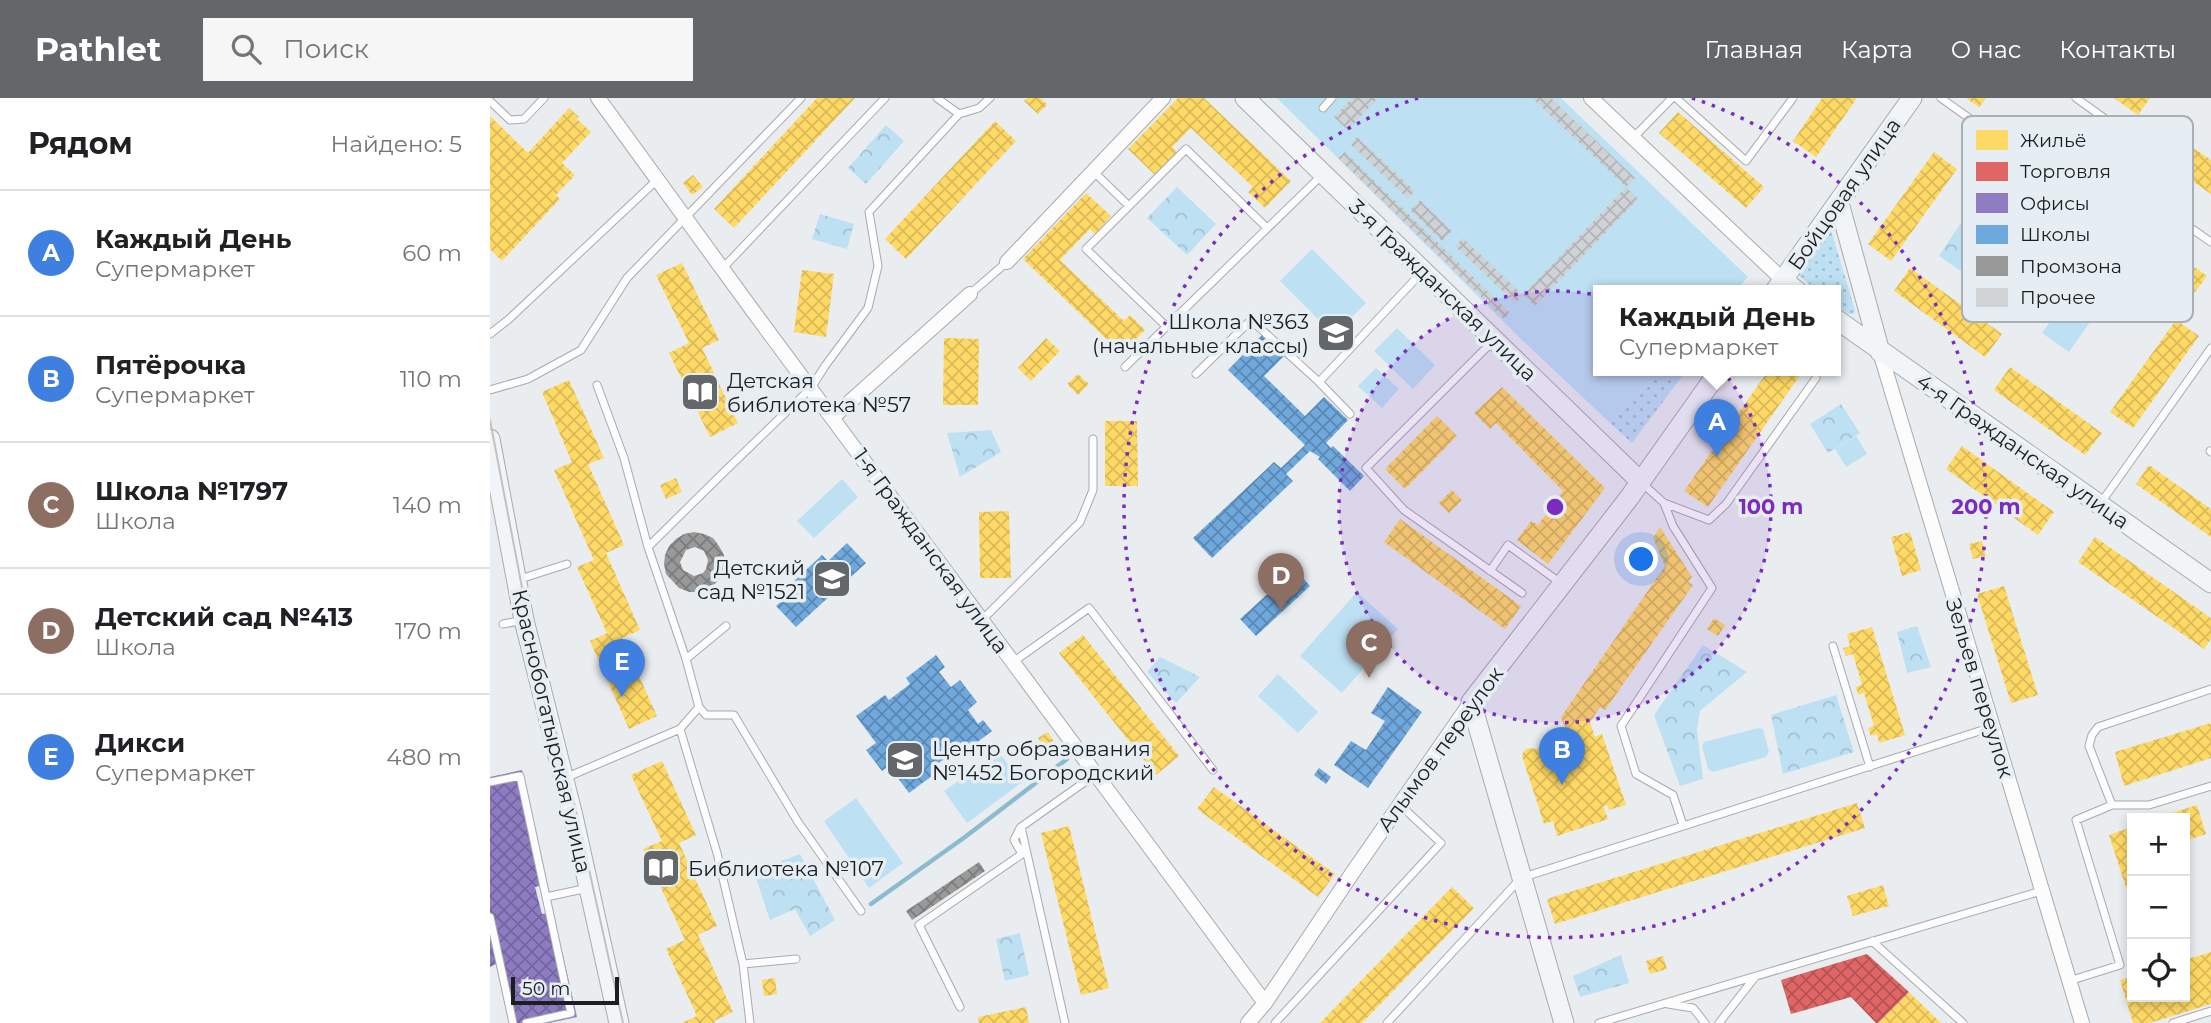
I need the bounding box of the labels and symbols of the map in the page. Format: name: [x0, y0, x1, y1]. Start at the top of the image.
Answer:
street label: Бойцовая улица: [1782, 113, 1906, 275]
legend: [1962, 116, 2193, 322]
text: Жильё: [2020, 129, 2087, 152]
text: Торговля: [2020, 160, 2111, 183]
text: Офисы: [2020, 192, 2090, 215]
street label: 3-я Гражданская улица: [1344, 194, 1542, 386]
text: Школы: [2020, 223, 2090, 246]
text: Промзона: [2020, 255, 2122, 278]
text: Прочее: [2020, 286, 2096, 309]
place label: Школа №363 (начальные классы): [1092, 309, 1309, 358]
school or university icon: Школа №363 (начальные классы): [1315, 312, 1357, 354]
place label: Детская библиотека №57: [727, 368, 911, 417]
street label: 4-я Гражданская улица: [1912, 368, 2134, 534]
library icon: Детская библиотека №57: [679, 371, 721, 413]
pin: A: [1694, 399, 1740, 457]
street label: 1-я Гражданская улица: [848, 444, 1014, 658]
text: 100 m: [1739, 494, 1803, 519]
text: 200 m: [1952, 494, 2020, 519]
centre of rings: [1543, 495, 1567, 519]
your location: [1624, 542, 1658, 576]
pin: D: [1258, 553, 1304, 611]
place label: Детский сад №1521: [697, 555, 805, 604]
school or university icon: Детский сад №1521: [811, 558, 853, 600]
street label: Краснобогатырская улица: [507, 587, 597, 875]
street label: Зельев переулок: [1941, 595, 2019, 781]
pin: C: [1346, 620, 1392, 678]
pin: E: [599, 639, 645, 697]
street label: Алымов переулок: [1372, 662, 1508, 836]
pin: B: [1539, 727, 1585, 785]
place label: Центр образования №1452 Богородский: [932, 736, 1154, 785]
school or university icon: Центр образования №1452 Богородский: [884, 739, 926, 781]
library icon: Библиотека №107: [640, 847, 682, 889]
place label: Библиотека №107: [688, 856, 884, 881]
scale bar: [511, 974, 620, 1006]

